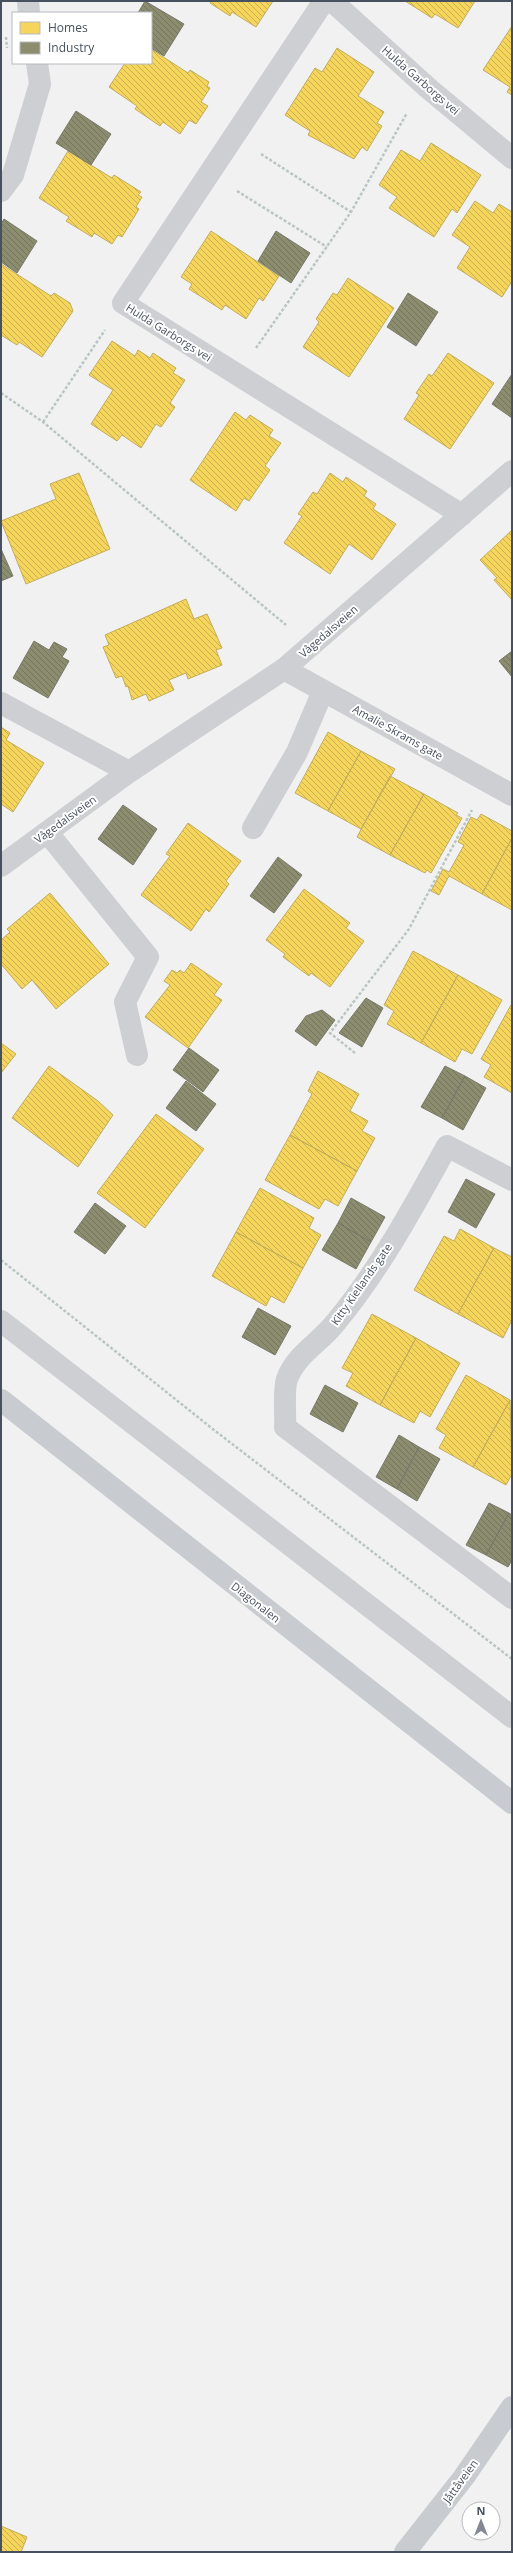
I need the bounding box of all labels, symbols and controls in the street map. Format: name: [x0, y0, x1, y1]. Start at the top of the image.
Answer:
legend: [12, 12, 152, 64]
text: Homes: [48, 19, 88, 36]
text: Industry: [48, 39, 95, 56]
street label: Hulda Garborgs vei: [379, 42, 463, 118]
street label: Hulda Garborgs vei: [123, 300, 215, 364]
street label: Vågedalsveien: [296, 601, 360, 661]
street label: Amalie Skrams gate: [350, 701, 446, 763]
street label: Vågedalsveien: [31, 791, 99, 847]
street label: Kitty Kiellands gate: [327, 1240, 395, 1328]
street label: Diagonalen: [229, 1578, 283, 1626]
street label: Jåttåveien: [439, 2456, 481, 2507]
north arrow: [461, 2501, 501, 2541]
text: N: [477, 2503, 485, 2518]

